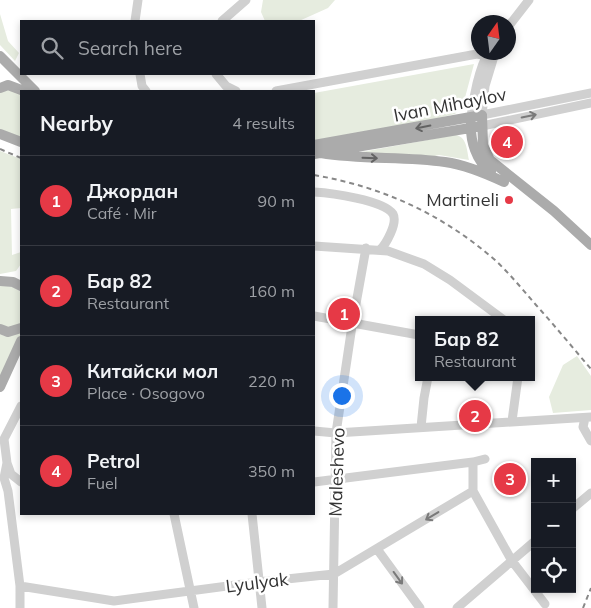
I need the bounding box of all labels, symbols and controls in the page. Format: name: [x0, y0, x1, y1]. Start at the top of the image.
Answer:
north arrow: [471, 15, 516, 60]
search box: [20, 20, 315, 75]
icon: search: [38, 34, 66, 62]
text: Search here: [78, 36, 182, 60]
street label: Ivan Mihaylov: [391, 82, 509, 127]
text: Nearby: [40, 110, 113, 136]
one-way arrow: [521, 111, 537, 120]
text: 4 results: [232, 113, 295, 133]
one-way arrow: [415, 122, 431, 132]
pin: 4: [491, 123, 523, 161]
one-way arrow: [361, 153, 377, 162]
text: Джордан: [87, 179, 178, 203]
place label: Martineli: [426, 188, 499, 211]
text: 1: [51, 191, 61, 211]
text: 90 m: [258, 191, 295, 211]
marker: Martineli: [503, 194, 515, 206]
text: Café · Mir: [87, 203, 157, 223]
text: Бар 82: [87, 269, 152, 293]
text: 2: [51, 281, 61, 301]
text: 160 m: [248, 281, 295, 301]
text: Restaurant: [87, 293, 169, 313]
pin: 1: [328, 295, 360, 333]
popup: [415, 316, 535, 381]
text: Бар 82: [434, 327, 499, 351]
text: Restaurant: [434, 351, 516, 371]
text: Китайски мол: [87, 359, 218, 383]
text: 3: [51, 371, 61, 391]
text: 220 m: [248, 371, 295, 391]
text: Place · Osogovo: [87, 383, 205, 403]
your location: [329, 383, 355, 409]
pin: 2: [459, 397, 491, 435]
street label: Maleshevo: [323, 427, 350, 517]
text: Petrol: [87, 449, 140, 473]
map controls: [531, 458, 576, 593]
button: +: [531, 458, 576, 503]
pin: 3: [494, 460, 526, 498]
text: 4: [51, 461, 61, 481]
text: 350 m: [248, 461, 295, 481]
text: Fuel: [87, 473, 118, 493]
button: −: [531, 503, 576, 548]
one-way arrow: [425, 512, 439, 522]
button: locate: [531, 548, 576, 593]
street label: Lyulyak: [224, 567, 290, 598]
one-way arrow: [393, 571, 403, 585]

